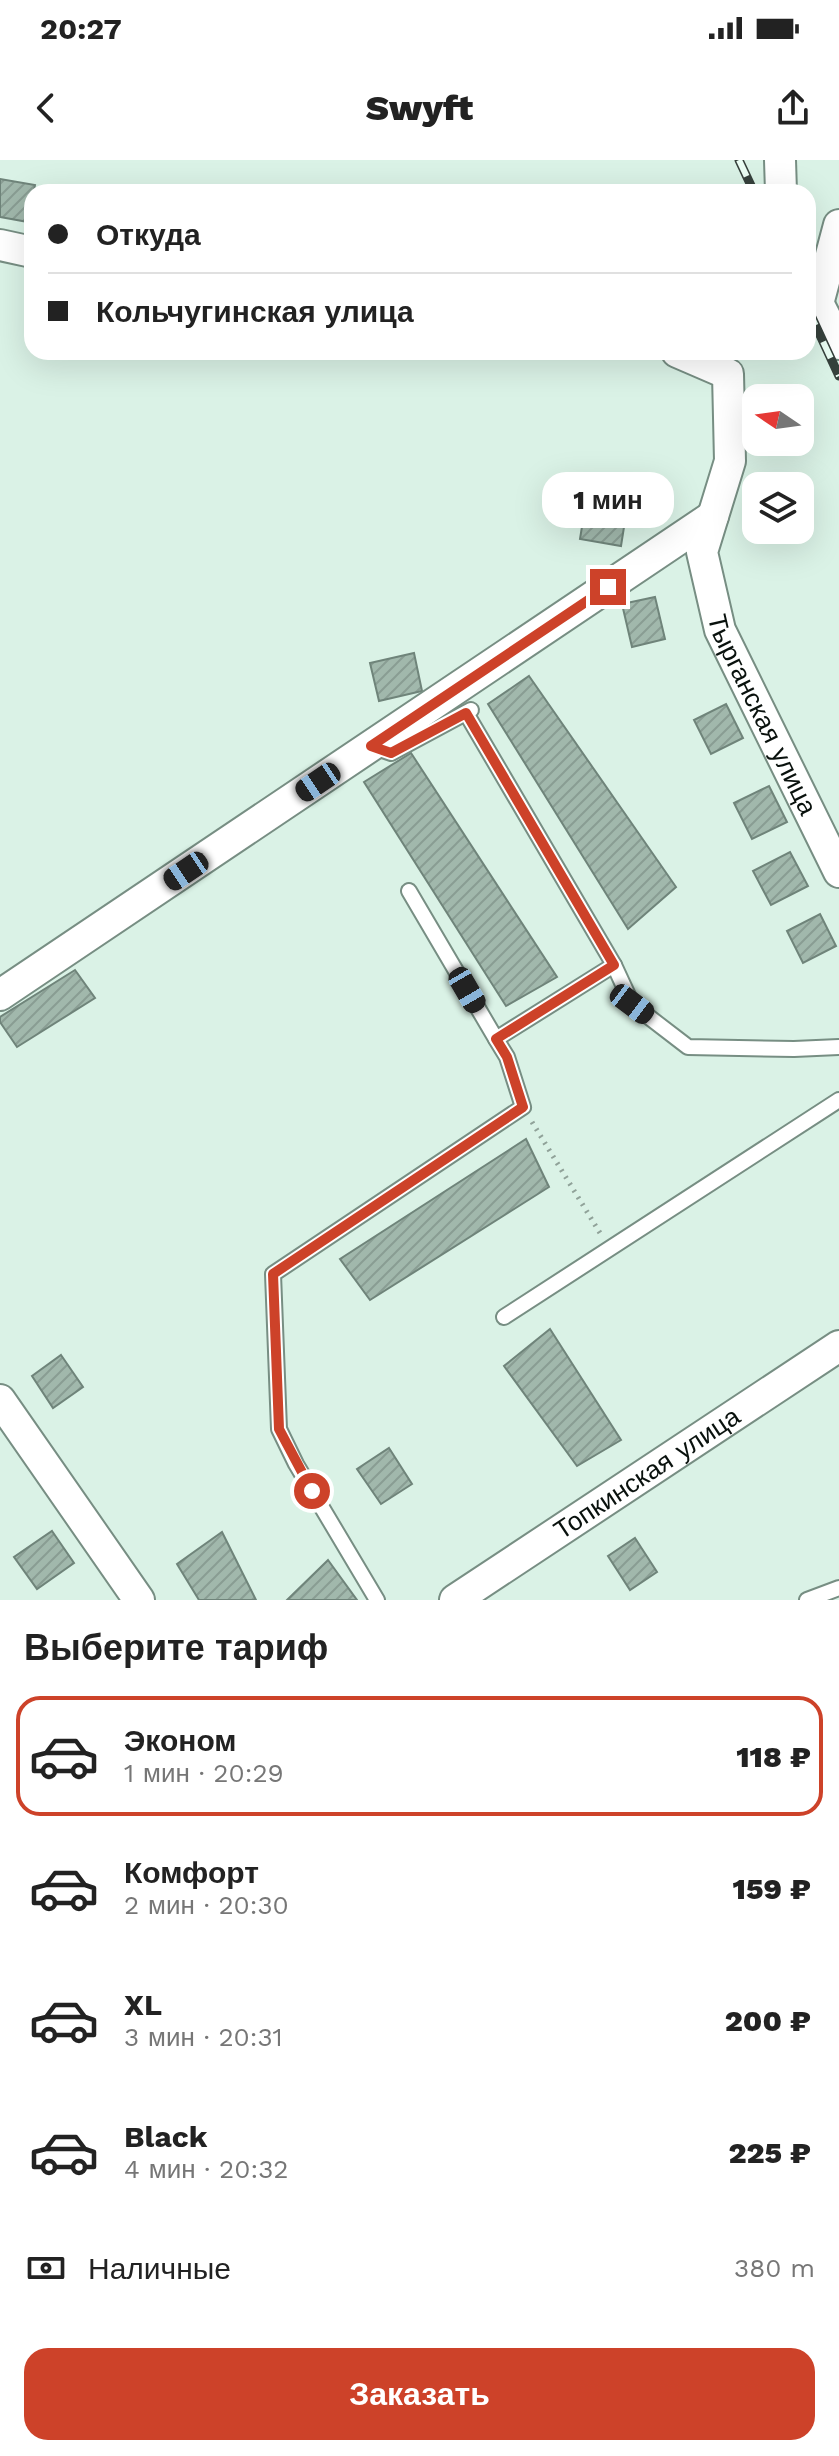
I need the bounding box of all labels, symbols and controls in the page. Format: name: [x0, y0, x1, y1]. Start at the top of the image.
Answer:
text: 20:27: [40, 11, 122, 46]
icon: back: [24, 86, 68, 130]
icon: share: [771, 86, 815, 130]
text: Swyft: [366, 87, 473, 129]
text: Откуда: [96, 217, 201, 252]
text: Кольчугинская улица: [96, 294, 414, 329]
north arrow: [742, 384, 814, 456]
map controls: [742, 384, 814, 544]
callout: 1 мин: [542, 471, 674, 527]
button: layers: [742, 472, 814, 544]
text: 1 мин: [573, 485, 643, 515]
route end: [590, 569, 626, 605]
street label: Тырганская улица: [702, 611, 824, 820]
car: [291, 759, 345, 805]
car: [159, 848, 213, 894]
car: [445, 963, 489, 1017]
car: [606, 980, 658, 1028]
street label: Топкинская улица: [548, 1401, 746, 1545]
route start: [294, 1473, 330, 1509]
text: Выберите тариф: [24, 1627, 328, 1669]
icon: car: [28, 1720, 100, 1792]
text: Эконом: [124, 1723, 237, 1758]
text: 118 ₽: [736, 1739, 811, 1774]
text: 1 мин · 20:29: [124, 1758, 284, 1788]
icon: car: [28, 1852, 100, 1924]
text: Комфорт: [124, 1855, 259, 1890]
text: 159 ₽: [733, 1871, 811, 1906]
text: 2 мин · 20:30: [124, 1890, 289, 1920]
icon: car: [28, 1984, 100, 2056]
text: XL: [124, 1987, 162, 2022]
text: 200 ₽: [725, 2003, 811, 2038]
text: 3 мин · 20:31: [124, 2022, 283, 2052]
icon: car: [28, 2116, 100, 2188]
text: Black: [124, 2119, 208, 2154]
text: 225 ₽: [728, 2135, 811, 2170]
text: 4 мин · 20:32: [124, 2154, 288, 2184]
icon: cash: [24, 2246, 68, 2290]
text: Наличные: [88, 2251, 231, 2286]
text: 380 m: [734, 2253, 815, 2283]
button: Заказать: [24, 2348, 815, 2440]

